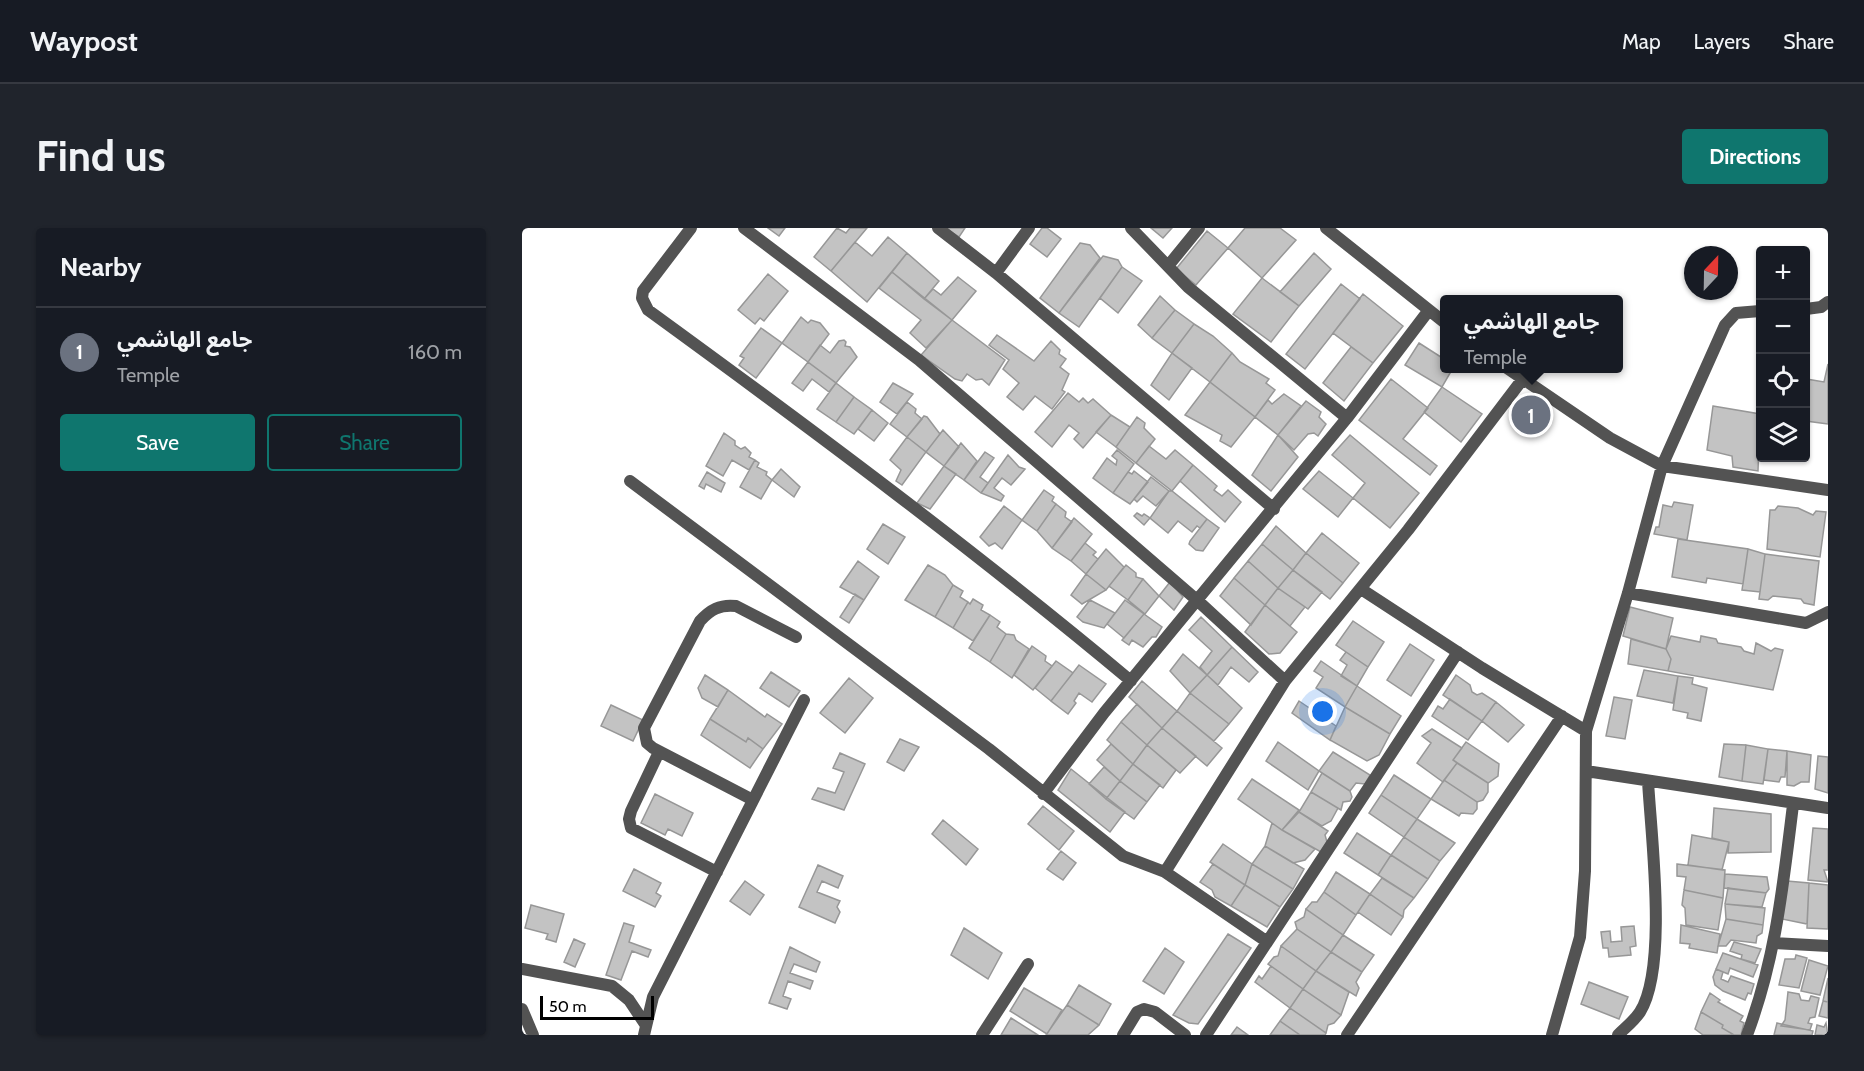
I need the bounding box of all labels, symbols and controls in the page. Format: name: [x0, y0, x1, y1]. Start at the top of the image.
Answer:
text: Waypost: [30, 24, 138, 58]
text: Map: [1622, 29, 1661, 54]
text: Layers: [1694, 29, 1750, 54]
text: Share: [1783, 29, 1834, 54]
button: Directions: [1682, 129, 1828, 184]
text: Find us: [36, 130, 165, 182]
north arrow: [1684, 246, 1738, 300]
map controls: [1756, 246, 1810, 462]
button: +: [1756, 246, 1810, 300]
text: Nearby: [60, 251, 141, 283]
popup: [1440, 295, 1623, 373]
button: −: [1756, 300, 1810, 354]
text: جامع الهاشمي: [1464, 308, 1599, 335]
text: جامع الهاشمي: [117, 326, 252, 353]
text: 1: [76, 340, 83, 364]
text: 160 m: [408, 340, 462, 364]
text: Temple: [1464, 345, 1527, 369]
button: locate: [1756, 354, 1810, 408]
text: Temple: [117, 363, 180, 387]
pin: 1: [1512, 392, 1550, 438]
button: layers: [1756, 408, 1810, 462]
button: Save: [60, 414, 255, 471]
button: Share: [267, 414, 462, 471]
your location: [1308, 697, 1337, 726]
scale bar: [540, 993, 654, 1020]
text: 50 m: [549, 997, 586, 1016]

